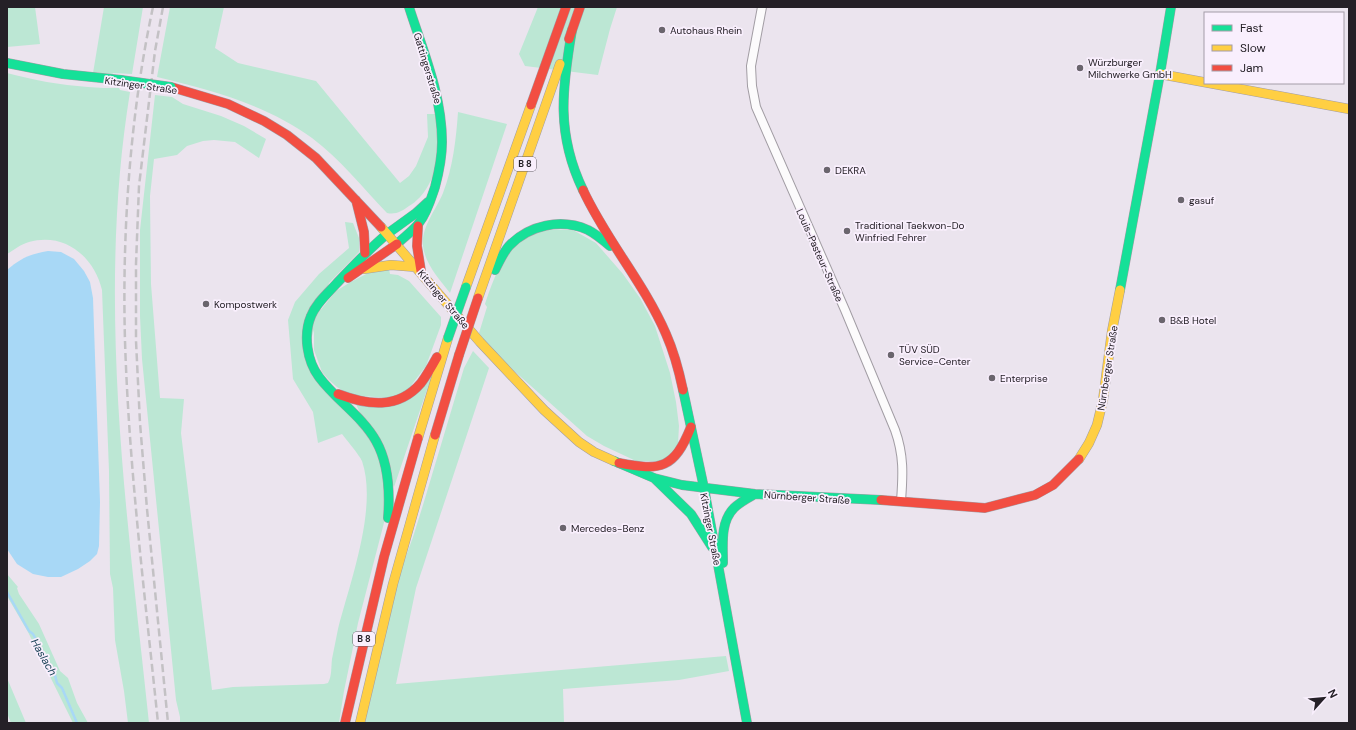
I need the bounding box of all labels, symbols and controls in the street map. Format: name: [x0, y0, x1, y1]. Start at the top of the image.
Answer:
legend: [1204, 12, 1344, 84]
text: Fast: [1240, 20, 1263, 36]
place label: Autohaus Rhein: [670, 24, 742, 37]
marker: Autohaus Rhein: [657, 25, 667, 35]
street label: Gattingerstraße: [411, 31, 445, 106]
text: Slow: [1240, 40, 1266, 56]
place label: Würzburger Milchwerke GmbH: [1088, 56, 1172, 81]
text: Jam: [1240, 60, 1263, 76]
marker: Würzburger Milchwerke GmbH: [1075, 63, 1085, 73]
street label: Kitzinger Straße: [104, 74, 178, 97]
road number: B 8: [514, 157, 536, 171]
place label: DEKRA: [835, 164, 866, 177]
marker: DEKRA: [822, 165, 832, 175]
place label: gasuf: [1189, 194, 1215, 207]
marker: gasuf: [1176, 195, 1186, 205]
street label: Louis-Pasteur-Straße: [793, 207, 846, 304]
place label: Traditional Taekwon-Do Winfried Fehrer: [855, 219, 965, 244]
marker: Traditional Taekwon-Do Winfried Fehrer: [842, 226, 852, 236]
street label: Kitzinger Straße: [415, 267, 472, 332]
place label: Kompostwerk: [214, 298, 277, 311]
marker: Kompostwerk: [201, 299, 211, 309]
place label: B&B Hotel: [1170, 314, 1216, 327]
marker: B&B Hotel: [1157, 315, 1167, 325]
street label: Nürnberger Straße: [1094, 324, 1121, 412]
place label: TÜV SÜD Service-Center: [899, 343, 971, 368]
marker: TÜV SÜD Service-Center: [886, 350, 896, 360]
place label: Enterprise: [1000, 372, 1048, 385]
marker: Enterprise: [987, 373, 997, 383]
street label: Nürnberger Straße: [764, 488, 851, 507]
street label: Kitzinger Straße: [697, 492, 724, 567]
place label: Mercedes-Benz: [571, 522, 645, 535]
marker: Mercedes-Benz: [558, 523, 568, 533]
road number: B 8: [353, 632, 375, 646]
water label: Haslach: [28, 636, 60, 678]
north arrow: [1304, 678, 1344, 718]
text: N: [1325, 687, 1341, 700]

